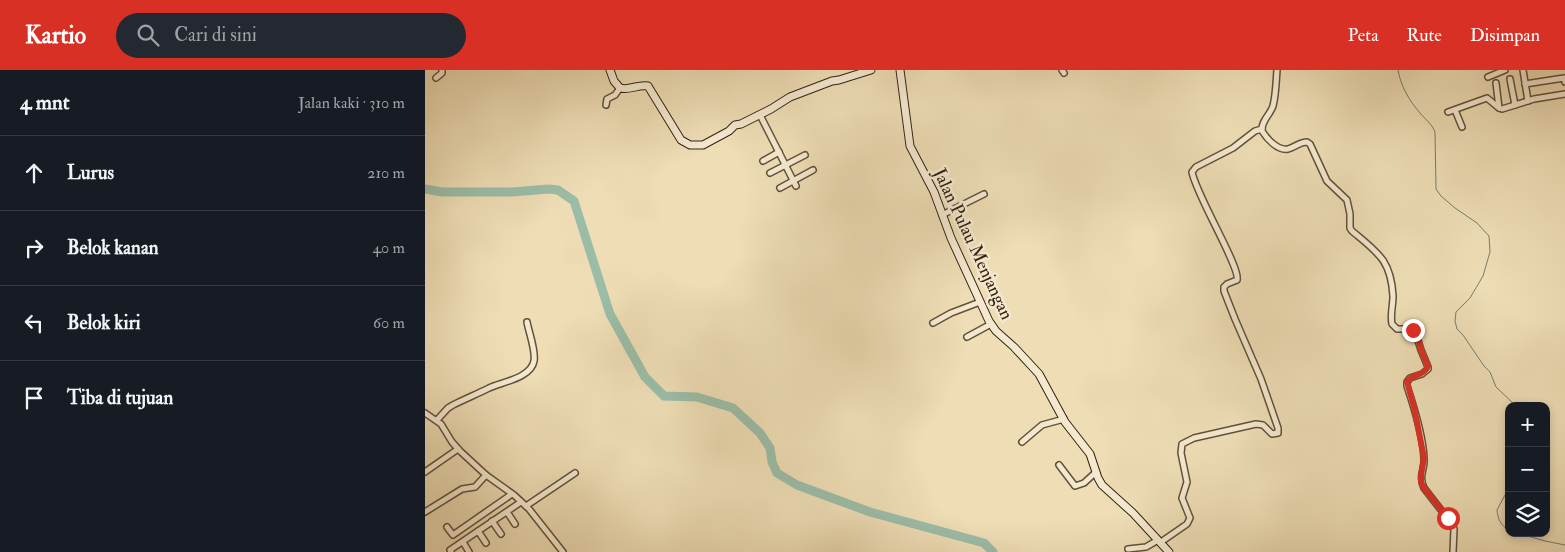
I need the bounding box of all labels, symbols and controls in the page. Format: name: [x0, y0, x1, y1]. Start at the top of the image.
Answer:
search box: [116, 13, 466, 58]
text: Kartio: [25, 20, 86, 51]
icon: search: [134, 21, 162, 49]
text: Cari di sini: [174, 23, 257, 47]
text: Peta: [1348, 24, 1379, 47]
text: Rute: [1407, 24, 1442, 47]
text: Disimpan: [1470, 24, 1540, 47]
text: 4 mnt: [20, 89, 70, 116]
text: Jalan kaki · 310 m: [298, 93, 405, 113]
icon: ahead: [20, 159, 48, 187]
text: Lurus: [67, 161, 114, 185]
text: 210 m: [367, 163, 405, 183]
street label: Jalan Pulau Menjangan: [927, 164, 1018, 323]
icon: right: [20, 234, 48, 262]
text: Belok kanan: [67, 236, 158, 260]
text: 40 m: [372, 238, 405, 258]
icon: left: [20, 309, 48, 337]
text: Belok kiri: [67, 311, 141, 335]
text: 60 m: [373, 313, 405, 333]
route end: [1402, 319, 1425, 342]
icon: arrive: [20, 384, 48, 412]
text: Tiba di tujuan: [67, 386, 173, 410]
map controls: [1505, 402, 1550, 537]
button: +: [1505, 402, 1550, 447]
button: −: [1505, 447, 1550, 492]
button: layers: [1505, 492, 1550, 537]
route start: [1437, 507, 1460, 530]

